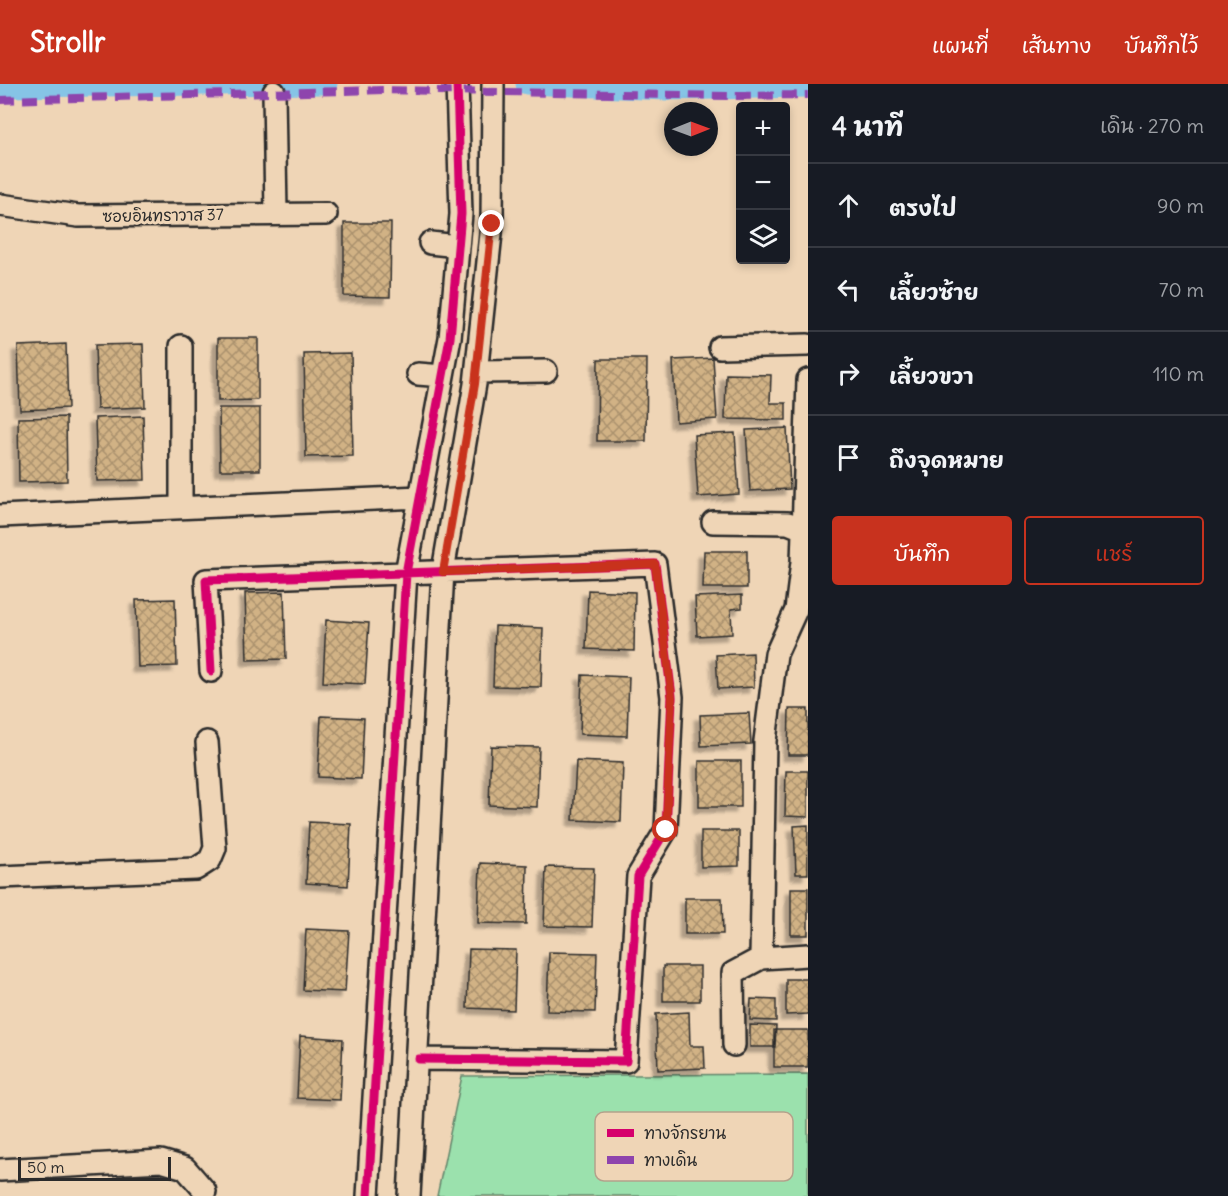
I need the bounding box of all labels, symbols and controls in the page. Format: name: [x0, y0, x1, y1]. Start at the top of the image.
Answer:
text: Strollr: [30, 24, 105, 60]
text: แผนที่: [932, 32, 989, 59]
text: เส้นทาง: [1022, 32, 1091, 59]
text: บันทึกไว้: [1124, 32, 1198, 59]
north arrow: [664, 102, 718, 156]
map controls: [736, 102, 790, 264]
button: +: [736, 102, 790, 156]
text: 4 นาที: [832, 110, 903, 143]
text: เดิน · 270 m: [1100, 113, 1204, 138]
button: −: [736, 156, 790, 210]
icon: ahead: [832, 189, 865, 222]
text: 90 m: [1157, 193, 1204, 218]
text: ตรงไป: [889, 194, 957, 222]
street label: ซอยอินทราวาส 37: [102, 204, 224, 226]
route end: [478, 210, 504, 236]
button: layers: [736, 210, 790, 264]
icon: left: [832, 273, 865, 306]
text: 70 m: [1159, 277, 1204, 302]
text: เลี้ยวซ้าย: [889, 278, 979, 306]
icon: right: [832, 357, 865, 390]
text: 110 m: [1153, 361, 1204, 386]
text: เลี้ยวขวา: [889, 362, 973, 390]
icon: arrive: [832, 441, 865, 474]
text: ถึงจุดหมาย: [889, 446, 1004, 474]
button: บันทึก: [832, 516, 1012, 585]
button: แชร์: [1024, 516, 1204, 585]
route start: [652, 816, 678, 842]
legend: [595, 1112, 793, 1181]
text: ทางจักรยาน: [644, 1123, 727, 1143]
text: ทางเดิน: [644, 1150, 697, 1170]
scale bar: [18, 1154, 171, 1182]
text: 50 m: [27, 1157, 65, 1177]

